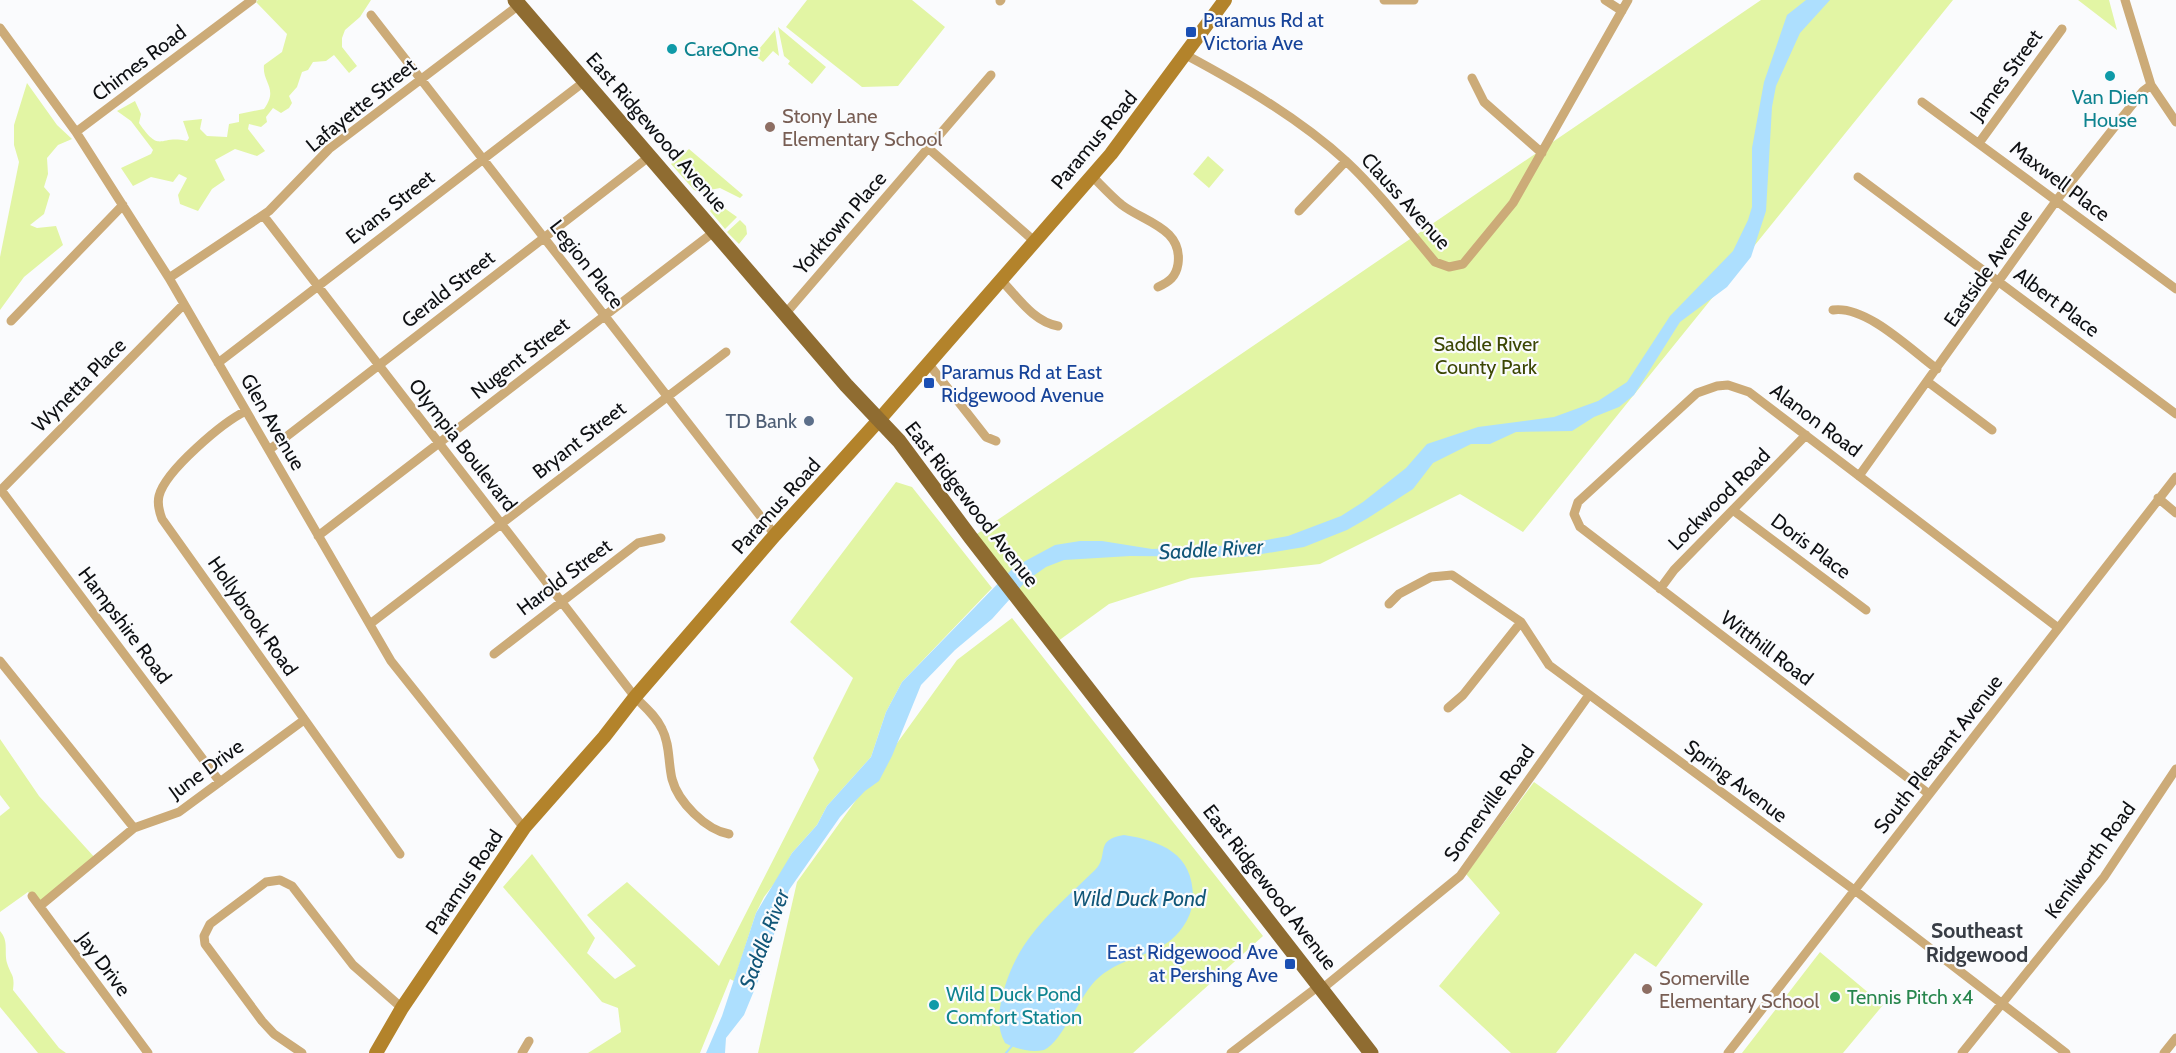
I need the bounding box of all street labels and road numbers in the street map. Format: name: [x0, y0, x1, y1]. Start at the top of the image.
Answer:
street label: Chimes Road: [87, 20, 191, 106]
street label: James Street: [1964, 25, 2047, 126]
street label: East Ridgewood Avenue: [581, 47, 733, 217]
street label: Lafayette Street: [301, 53, 421, 157]
street label: Paramus Road: [1046, 86, 1142, 194]
street label: Maxwell Place: [2005, 136, 2115, 226]
street label: Clauss Avenue: [1356, 148, 1456, 254]
street label: Evans Street: [341, 165, 439, 249]
street label: Yorktown Place: [788, 167, 891, 280]
street label: Eastside Avenue: [1939, 205, 2037, 331]
street label: Legion Place: [545, 215, 629, 313]
street label: Gerald Street: [397, 245, 499, 333]
street label: Albert Place: [2010, 262, 2104, 342]
street label: Nugent Street: [466, 312, 574, 404]
street label: Wynetta Place: [27, 333, 131, 437]
street label: Glen Avenue: [236, 370, 310, 474]
street label: Olympia Boulevard: [404, 374, 522, 516]
street label: Alanon Road: [1766, 378, 1866, 462]
street label: Bryant Street: [528, 396, 630, 484]
street label: East Ridgewood Avenue: [900, 417, 1044, 591]
street label: Lockwood Road: [1663, 443, 1775, 555]
street label: Paramus Road: [727, 453, 825, 559]
street label: Doris Place: [1766, 508, 1856, 584]
street label: Harold Street: [512, 533, 616, 620]
street label: Hollybrook Road: [203, 552, 303, 680]
street label: Hampshire Road: [73, 562, 177, 688]
street label: Witthill Road: [1716, 606, 1818, 690]
street label: South Pleasant Avenue: [1869, 670, 2007, 838]
street label: June Drive: [163, 734, 248, 805]
street label: Spring Avenue: [1680, 735, 1792, 827]
street label: Somerville Road: [1439, 740, 1539, 866]
street label: Kenilworth Road: [2040, 797, 2140, 923]
street label: East Ridgewood Avenue: [1198, 800, 1342, 974]
street label: Paramus Road: [420, 825, 508, 939]
street label: Jay Drive: [72, 927, 136, 1001]

